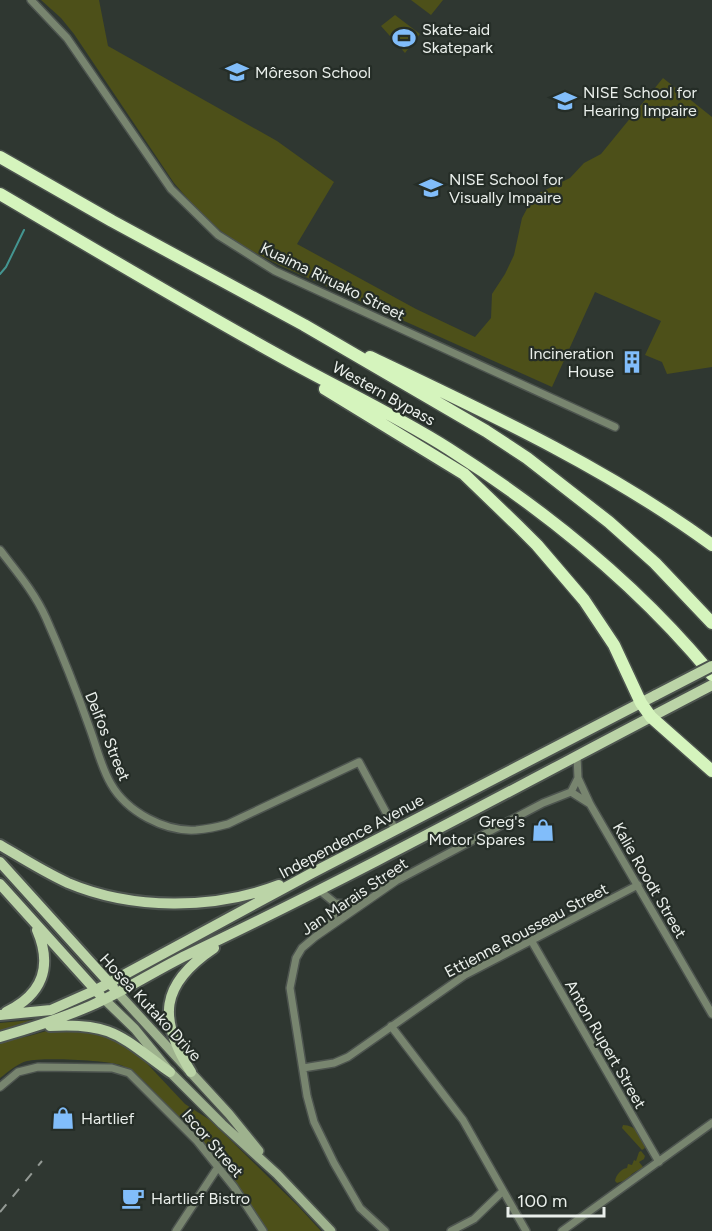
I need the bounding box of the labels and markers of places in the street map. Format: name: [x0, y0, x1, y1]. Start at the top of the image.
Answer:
place label: Skate-aid Skatepark: [422, 20, 493, 57]
sports icon: Skate-aid Skatepark: [391, 25, 417, 51]
school or university icon: Môreson School: [224, 59, 250, 85]
place label: Môreson School: [255, 63, 371, 82]
place label: NISE School for Hearing Impaire: [583, 83, 698, 120]
school or university icon: NISE School for Hearing Impaire: [552, 88, 578, 114]
place label: NISE School for Visually Impaire: [449, 170, 564, 207]
school or university icon: NISE School for Visually Impaire: [418, 175, 444, 201]
place label: Incineration House: [529, 344, 614, 381]
building icon: Incineration House: [619, 349, 645, 375]
place label: Greg's Motor Spares: [428, 812, 525, 849]
shop icon: Greg's Motor Spares: [530, 817, 556, 843]
shop icon: Hartlief: [50, 1105, 76, 1131]
place label: Hartlief: [81, 1109, 135, 1128]
cafe icon: Hartlief Bistro: [120, 1185, 146, 1211]
place label: Hartlief Bistro: [151, 1189, 250, 1208]

